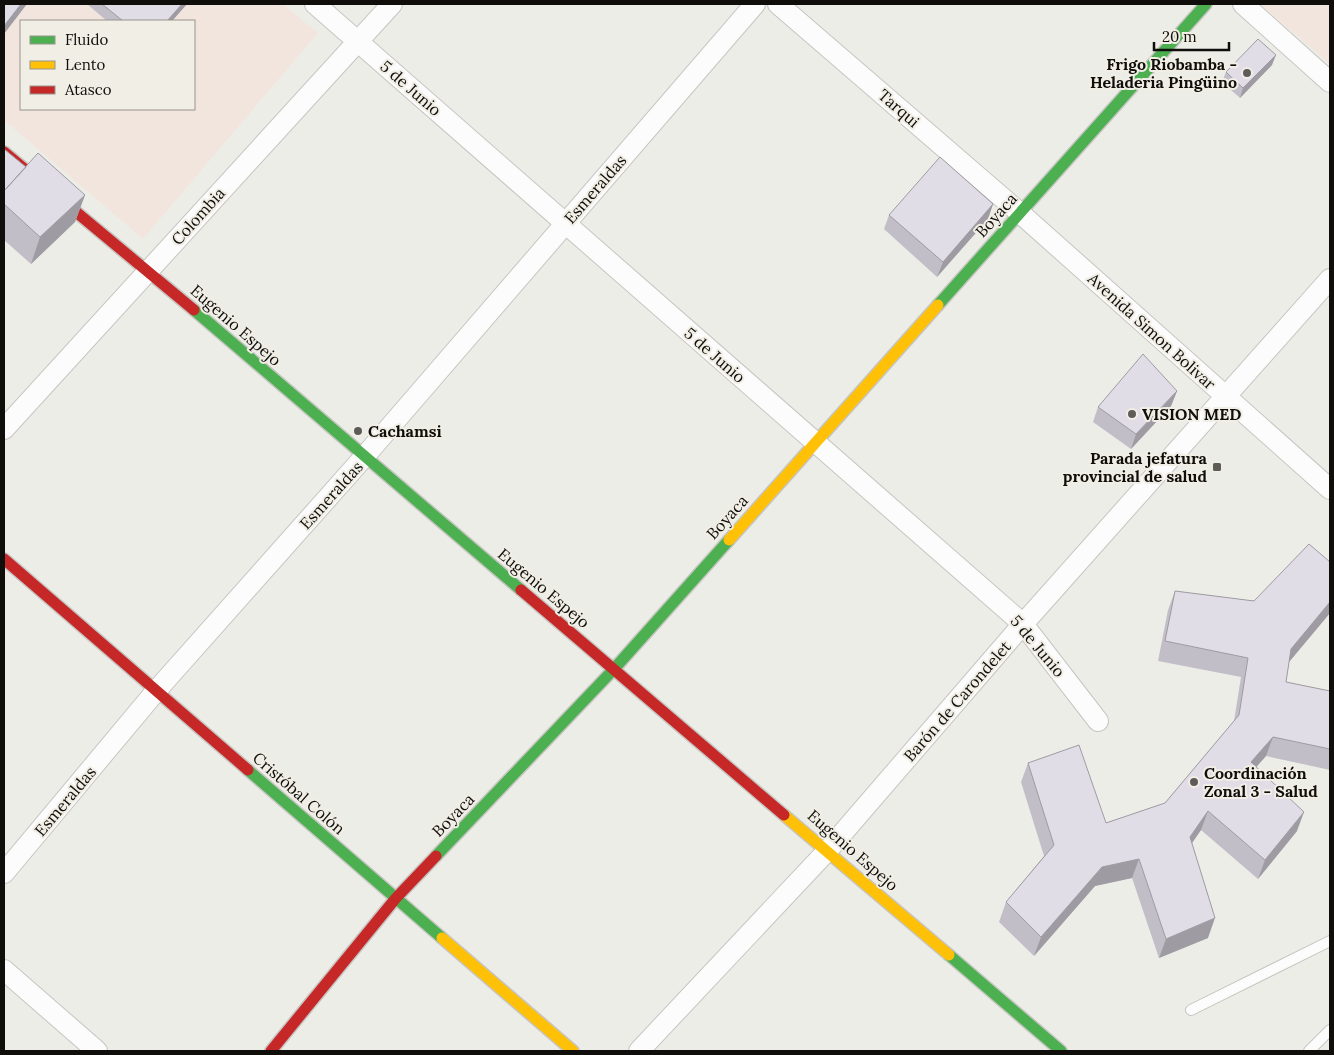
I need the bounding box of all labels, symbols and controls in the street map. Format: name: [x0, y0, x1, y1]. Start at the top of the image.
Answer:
legend: [20, 20, 195, 110]
scale bar: [1154, 20, 1229, 52]
text: 20 m: [1162, 27, 1197, 46]
text: Fluido: [65, 30, 108, 49]
place label: Frigo Riobamba - Heladeria Pingüino: [1090, 54, 1237, 92]
text: Lento: [65, 55, 106, 74]
street label: 5 de Junio: [376, 56, 446, 120]
marker: Frigo Riobamba - Heladeria Pingüino: [1241, 67, 1253, 79]
text: Atasco: [64, 80, 112, 99]
street label: Tarqui: [874, 85, 924, 131]
street label: Esmeraldas: [560, 150, 630, 228]
street label: Colombia: [167, 183, 229, 249]
street label: Boyaca: [971, 189, 1021, 241]
street label: Avenida Simon Bolivar: [1083, 268, 1220, 394]
street label: Eugenio Espejo: [187, 280, 285, 370]
street label: 5 de Junio: [680, 323, 750, 387]
place label: VISION MED: [1142, 404, 1241, 424]
marker: VISION MED: [1126, 408, 1138, 420]
place label: Cachamsi: [368, 421, 442, 441]
marker: Cachamsi: [352, 425, 364, 437]
place label: Parada jefatura provincial de salud: [1063, 448, 1208, 486]
street label: Esmeraldas: [295, 457, 367, 533]
marker: Parada jefatura provincial de salud: [1211, 461, 1223, 473]
street label: Boyaca: [702, 491, 752, 543]
street label: Eugenio Espejo: [494, 544, 594, 632]
street label: 5 de Junio: [1006, 611, 1070, 681]
street label: Barón de Carondelet: [899, 636, 1015, 765]
street label: Cristóbal Colón: [249, 748, 349, 839]
street label: Esmeraldas: [30, 762, 100, 840]
place label: Coordinación Zonal 3 - Salud: [1204, 763, 1318, 801]
marker: Coordinación Zonal 3 - Salud: [1188, 776, 1200, 788]
street label: Boyaca: [428, 789, 478, 841]
street label: Eugenio Espejo: [804, 805, 902, 895]

